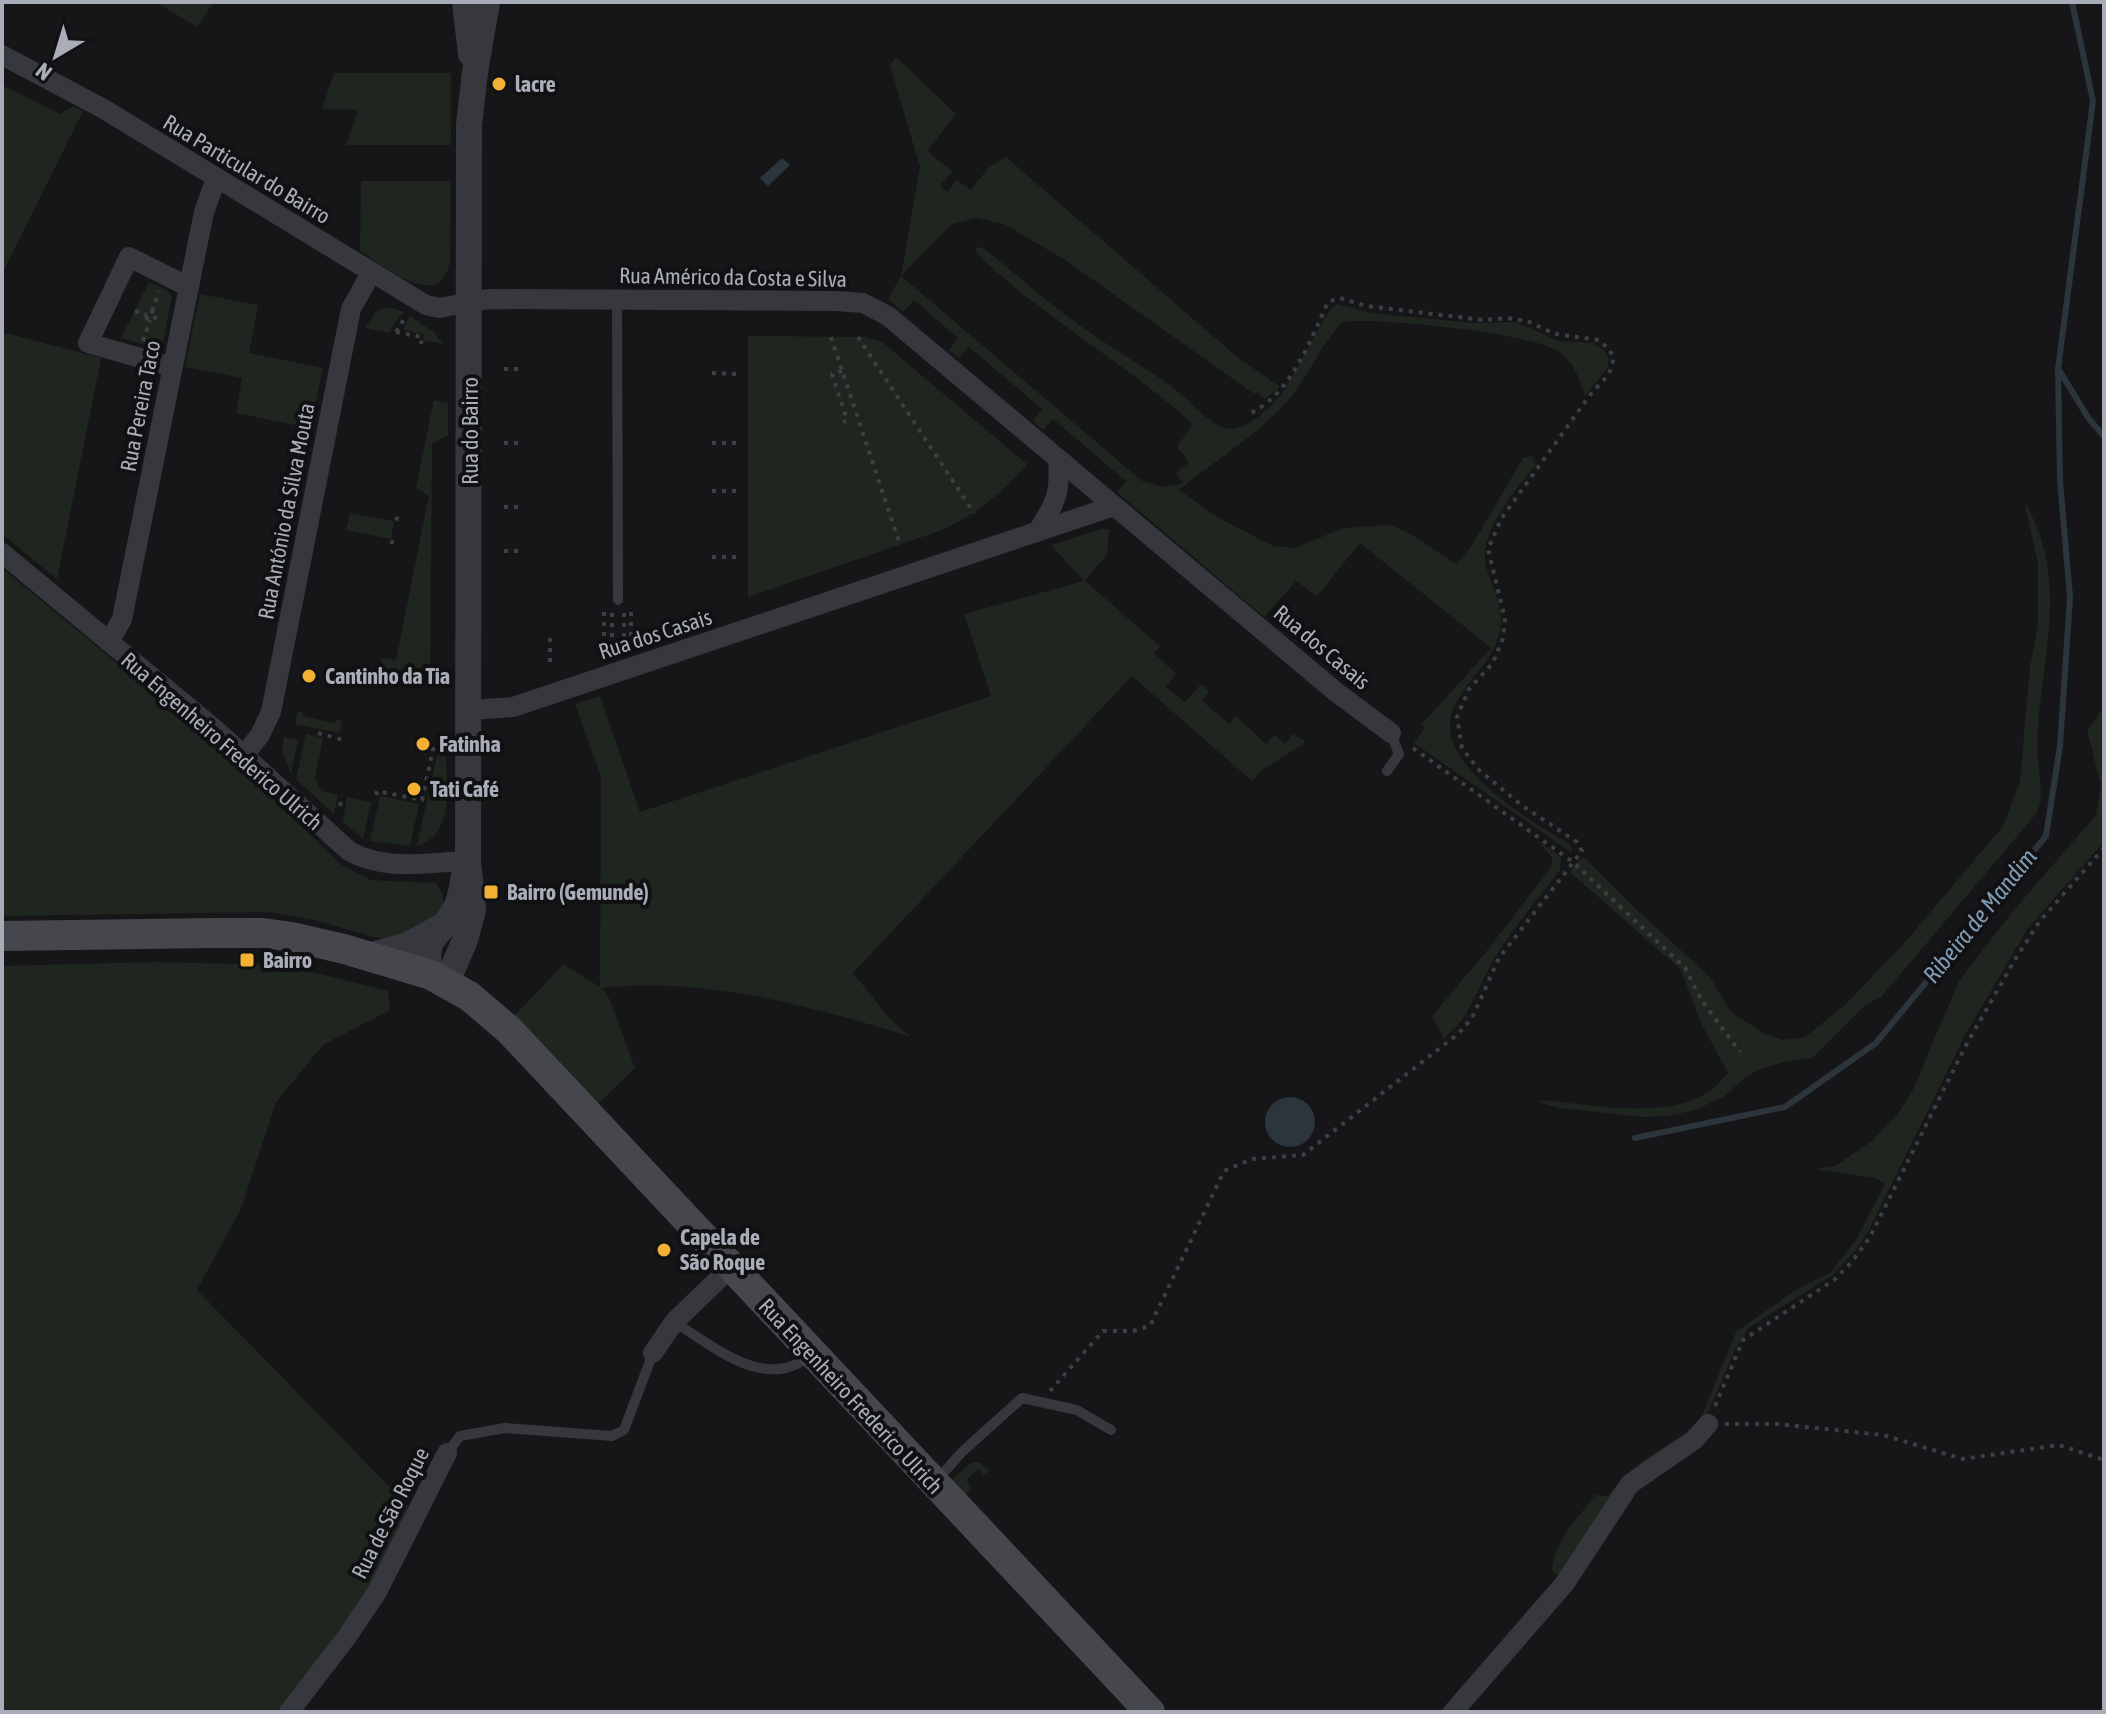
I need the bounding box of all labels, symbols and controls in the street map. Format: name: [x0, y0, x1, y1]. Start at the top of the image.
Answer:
north arrow: [16, 16, 96, 96]
text: N: [31, 58, 57, 86]
place label: lacre: [515, 71, 556, 97]
marker: lacre: [490, 75, 508, 93]
street label: Rua Particular do Bairro: [159, 109, 335, 229]
street label: Rua Américo da Costa e Silva: [619, 262, 847, 292]
street label: Rua Pereira Taco: [115, 338, 165, 474]
street label: Rua do Bairro: [457, 377, 483, 485]
street label: Rua António da Silva Mouta: [252, 401, 320, 621]
street label: Rua dos Casais: [1269, 599, 1375, 695]
street label: Rua dos Casais: [595, 603, 715, 664]
street label: Rua Engenheiro Frederico Ulrich: [116, 647, 328, 835]
place label: Cantinho da Tia: [325, 663, 450, 689]
marker: Cantinho da Tia: [300, 667, 318, 685]
place label: Fatinha: [439, 731, 501, 757]
marker: Fatinha: [414, 735, 432, 753]
place label: Tati Café: [430, 776, 499, 802]
marker: Tati Café: [405, 780, 423, 798]
water label: Ribeira de Mandim: [1917, 843, 2042, 988]
place label: Bairro (Gemunde): [507, 879, 649, 905]
marker: Bairro (Gemunde): [482, 883, 500, 901]
place label: Bairro: [263, 947, 312, 973]
marker: Bairro: [238, 951, 256, 969]
place label: Capela de São Roque: [680, 1224, 765, 1275]
marker: Capela de São Roque: [655, 1241, 673, 1259]
street label: Rua Engenheiro Frederico Ulrich: [754, 1293, 948, 1499]
street label: Rua de São Roque: [346, 1443, 434, 1583]

